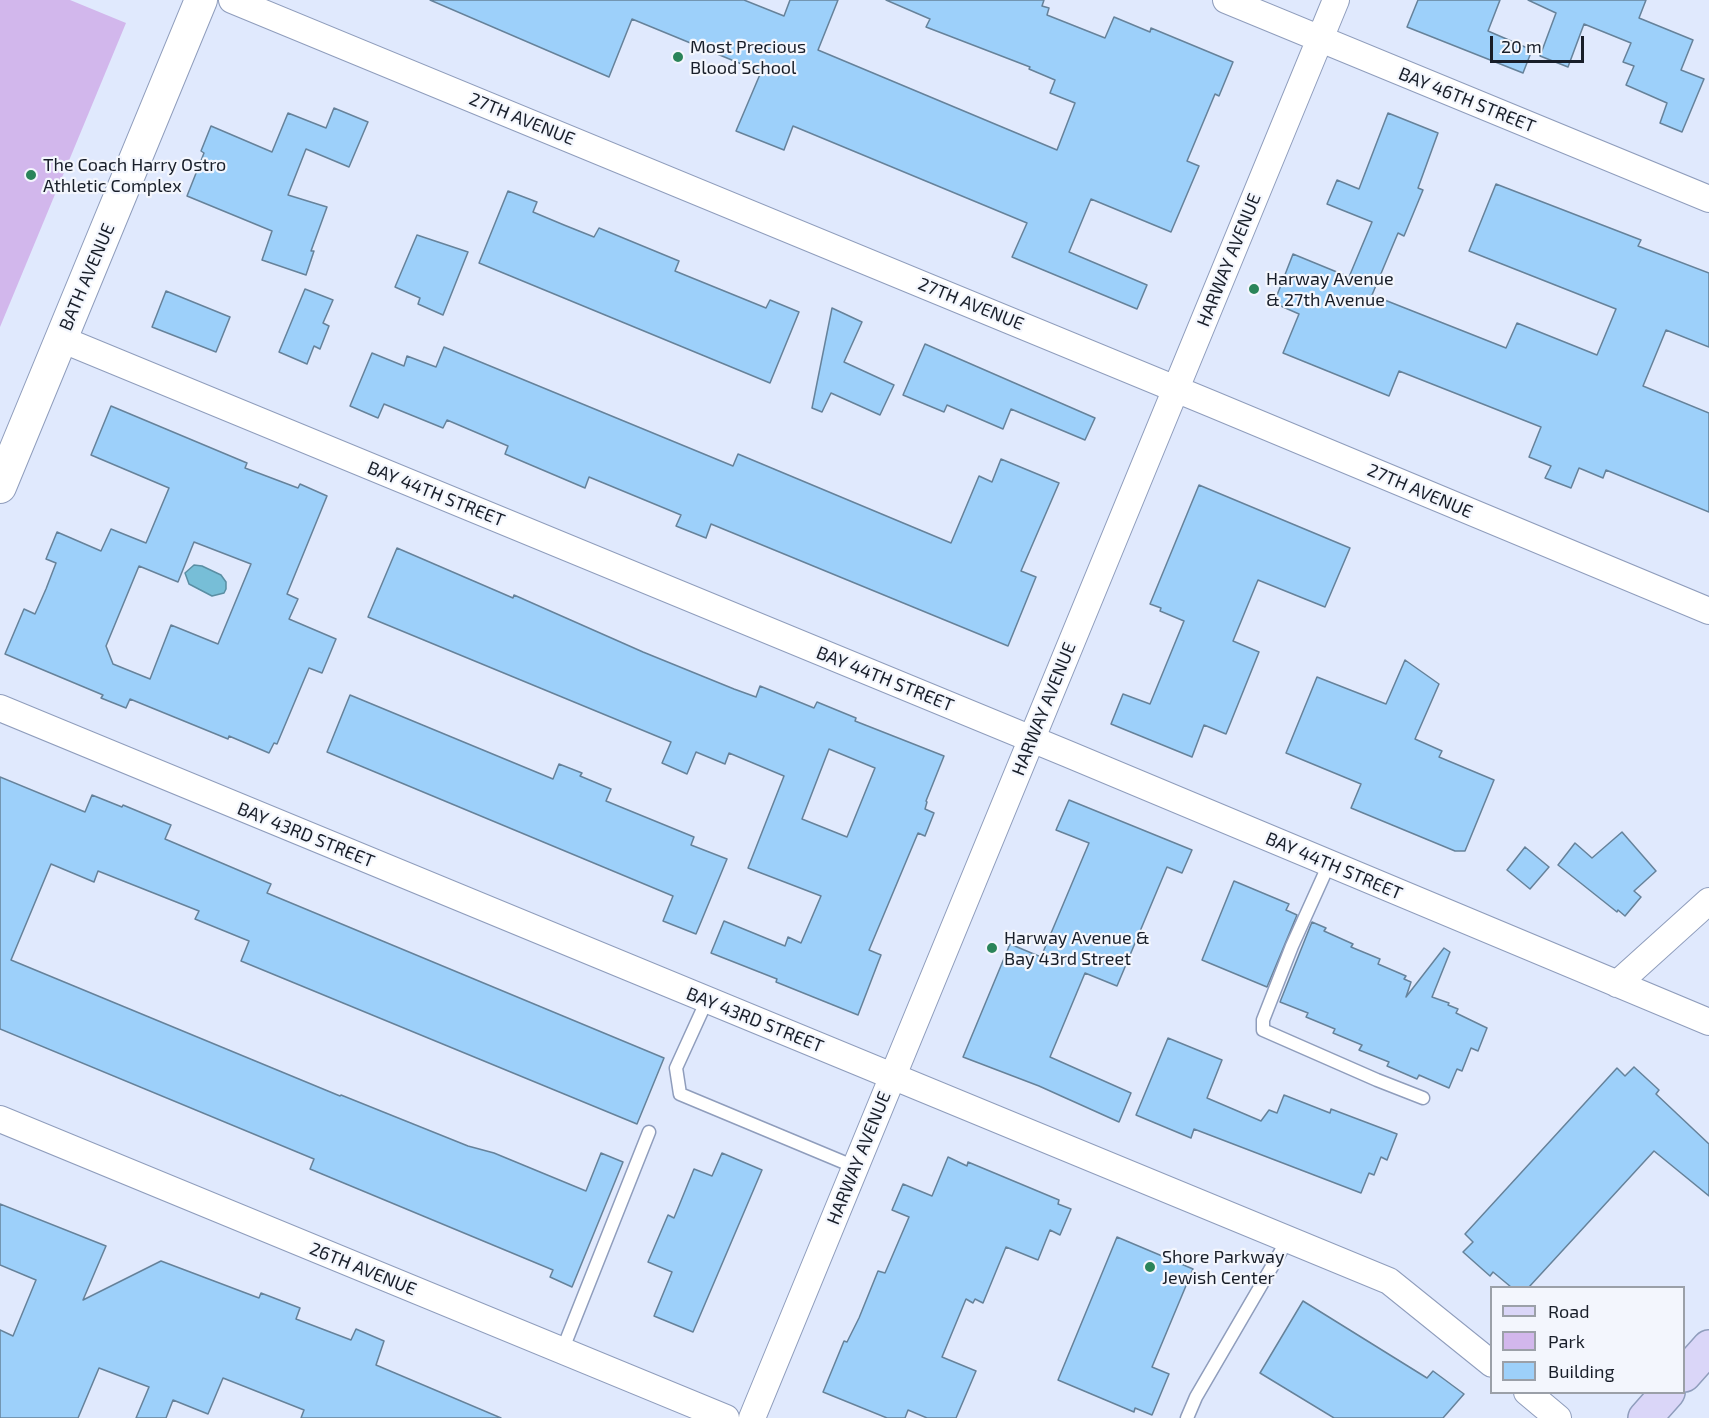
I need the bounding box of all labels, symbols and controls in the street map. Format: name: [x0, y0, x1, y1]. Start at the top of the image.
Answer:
scale bar: [1493, 24, 1588, 62]
text: 20 m: [1501, 35, 1542, 57]
place label: Most Precious Blood School: [690, 36, 806, 78]
marker: Most Precious Blood School: [671, 50, 685, 64]
street label: BAY 46TH STREET: [1395, 63, 1539, 137]
street label: 27TH AVENUE: [466, 88, 578, 150]
place label: The Coach Harry Ostro Athletic Complex: [43, 154, 226, 196]
marker: The Coach Harry Ostro Athletic Complex: [24, 168, 38, 182]
street label: HARWAY AVENUE: [1192, 190, 1266, 330]
street label: BATH AVENUE: [55, 220, 119, 334]
place label: Harway Avenue & 27th Avenue: [1266, 268, 1394, 310]
street label: 27TH AVENUE: [915, 273, 1027, 335]
marker: Harway Avenue & 27th Avenue: [1247, 282, 1261, 296]
street label: BAY 44TH STREET: [364, 457, 508, 531]
street label: 27TH AVENUE: [1364, 459, 1476, 523]
street label: HARWAY AVENUE: [1007, 639, 1081, 779]
street label: BAY 44TH STREET: [813, 642, 957, 716]
street label: BAY 43RD STREET: [234, 798, 378, 872]
street label: BAY 44TH STREET: [1262, 827, 1406, 905]
place label: Harway Avenue & Bay 43rd Street: [1004, 927, 1150, 970]
marker: Harway Avenue & Bay 43rd Street: [985, 941, 999, 955]
street label: BAY 43RD STREET: [683, 983, 827, 1057]
street label: HARWAY AVENUE: [822, 1088, 896, 1228]
street label: 26TH AVENUE: [306, 1238, 420, 1300]
place label: Shore Parkway Jewish Center: [1162, 1246, 1284, 1288]
marker: Shore Parkway Jewish Center: [1143, 1260, 1157, 1274]
legend: [1490, 1286, 1685, 1394]
text: Road: [1548, 1300, 1589, 1322]
text: Park: [1548, 1330, 1585, 1352]
text: Building: [1548, 1360, 1615, 1382]

